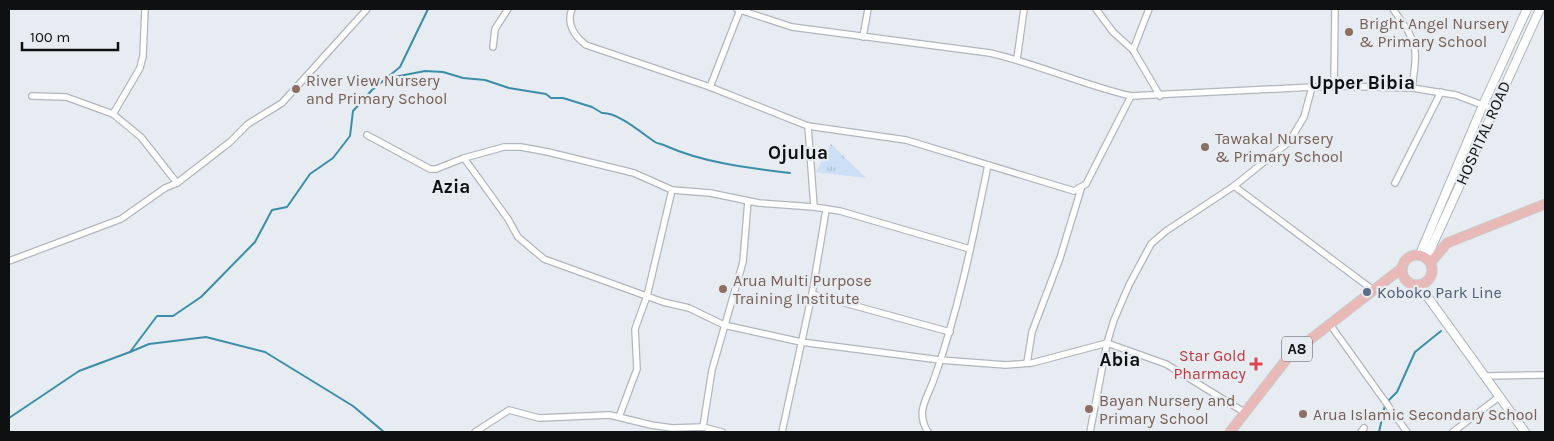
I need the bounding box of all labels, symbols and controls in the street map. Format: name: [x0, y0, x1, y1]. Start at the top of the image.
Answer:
place label: Bright Angel Nursery & Primary School: [1359, 14, 1509, 51]
scale bar: [22, 20, 119, 52]
marker: Bright Angel Nursery & Primary School: [1343, 26, 1355, 38]
text: 100 m: [30, 28, 70, 46]
place label: River View Nursery and Primary School: [306, 71, 448, 108]
district label: Upper Bibia: [1309, 72, 1415, 94]
street label: HOSPITAL ROAD: [1452, 78, 1514, 188]
marker: River View Nursery and Primary School: [290, 83, 302, 95]
place label: Tawakal Nursery & Primary School: [1215, 129, 1343, 166]
marker: Tawakal Nursery & Primary School: [1199, 141, 1211, 153]
district label: Ojulua: [768, 142, 828, 164]
district label: Azia: [432, 176, 470, 198]
place label: Arua Multi Purpose Training Institute: [733, 271, 872, 308]
marker: Arua Multi Purpose Training Institute: [717, 283, 729, 295]
place label: Koboko Park Line: [1377, 283, 1502, 302]
marker: Koboko Park Line: [1361, 286, 1373, 298]
road number: A8: [1282, 336, 1312, 362]
place label: Star Gold Pharmacy: [1173, 346, 1247, 383]
district label: Abia: [1100, 349, 1140, 371]
marker: Star Gold Pharmacy: [1250, 358, 1262, 370]
place label: Bayan Nursery and Primary School: [1099, 391, 1235, 428]
marker: Bayan Nursery and Primary School: [1083, 403, 1095, 415]
place label: Arua Islamic Secondary School: [1313, 405, 1538, 424]
marker: Arua Islamic Secondary School: [1297, 408, 1309, 420]

